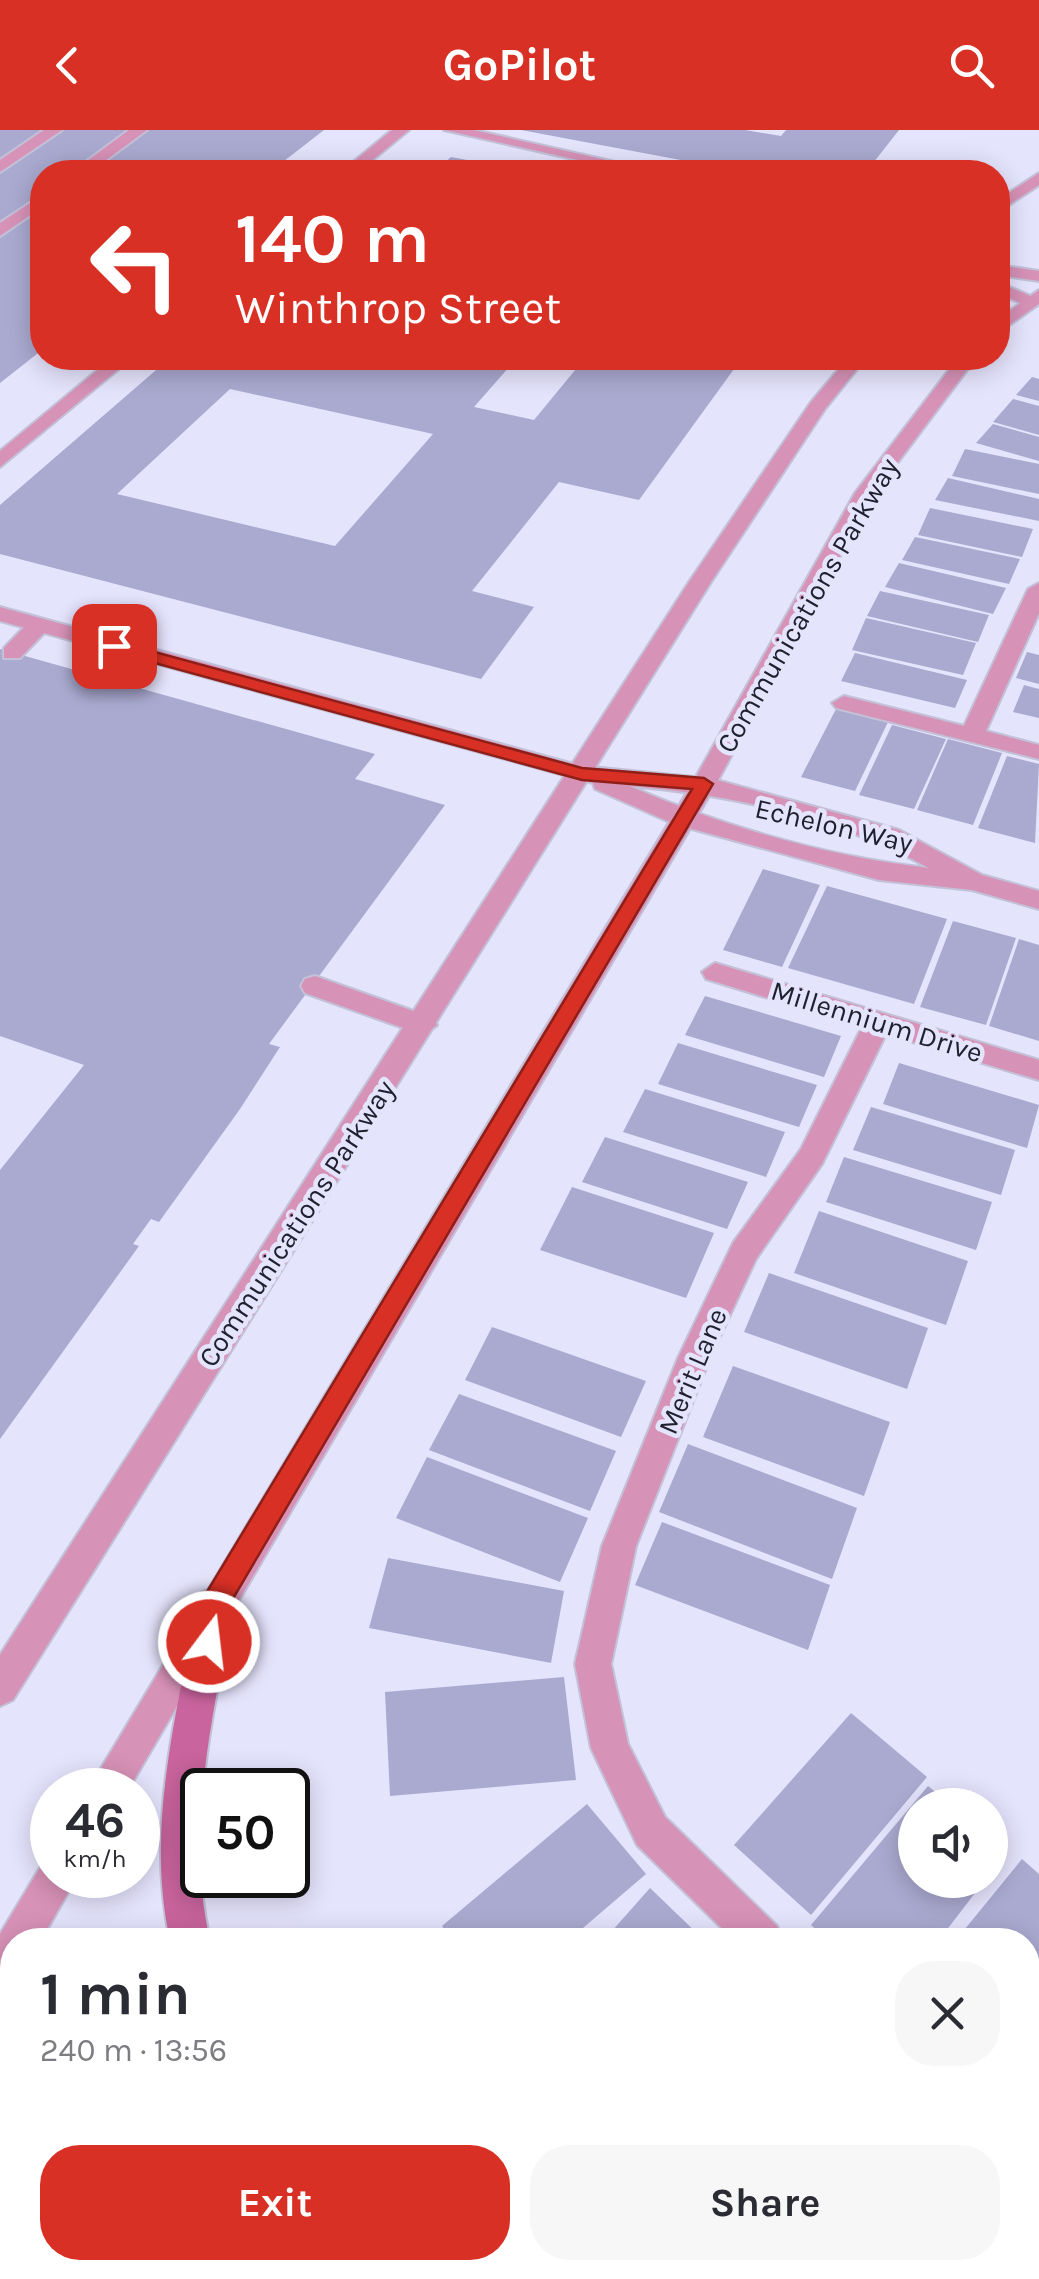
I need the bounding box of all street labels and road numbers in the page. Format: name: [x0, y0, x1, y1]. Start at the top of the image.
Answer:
street label: Communications Parkway: [709, 452, 905, 759]
street label: Echelon Way: [752, 791, 916, 860]
street label: Millennium Drive: [767, 974, 987, 1069]
street label: Communications Parkway: [191, 1074, 401, 1373]
street label: Merit Lane: [651, 1303, 734, 1439]

